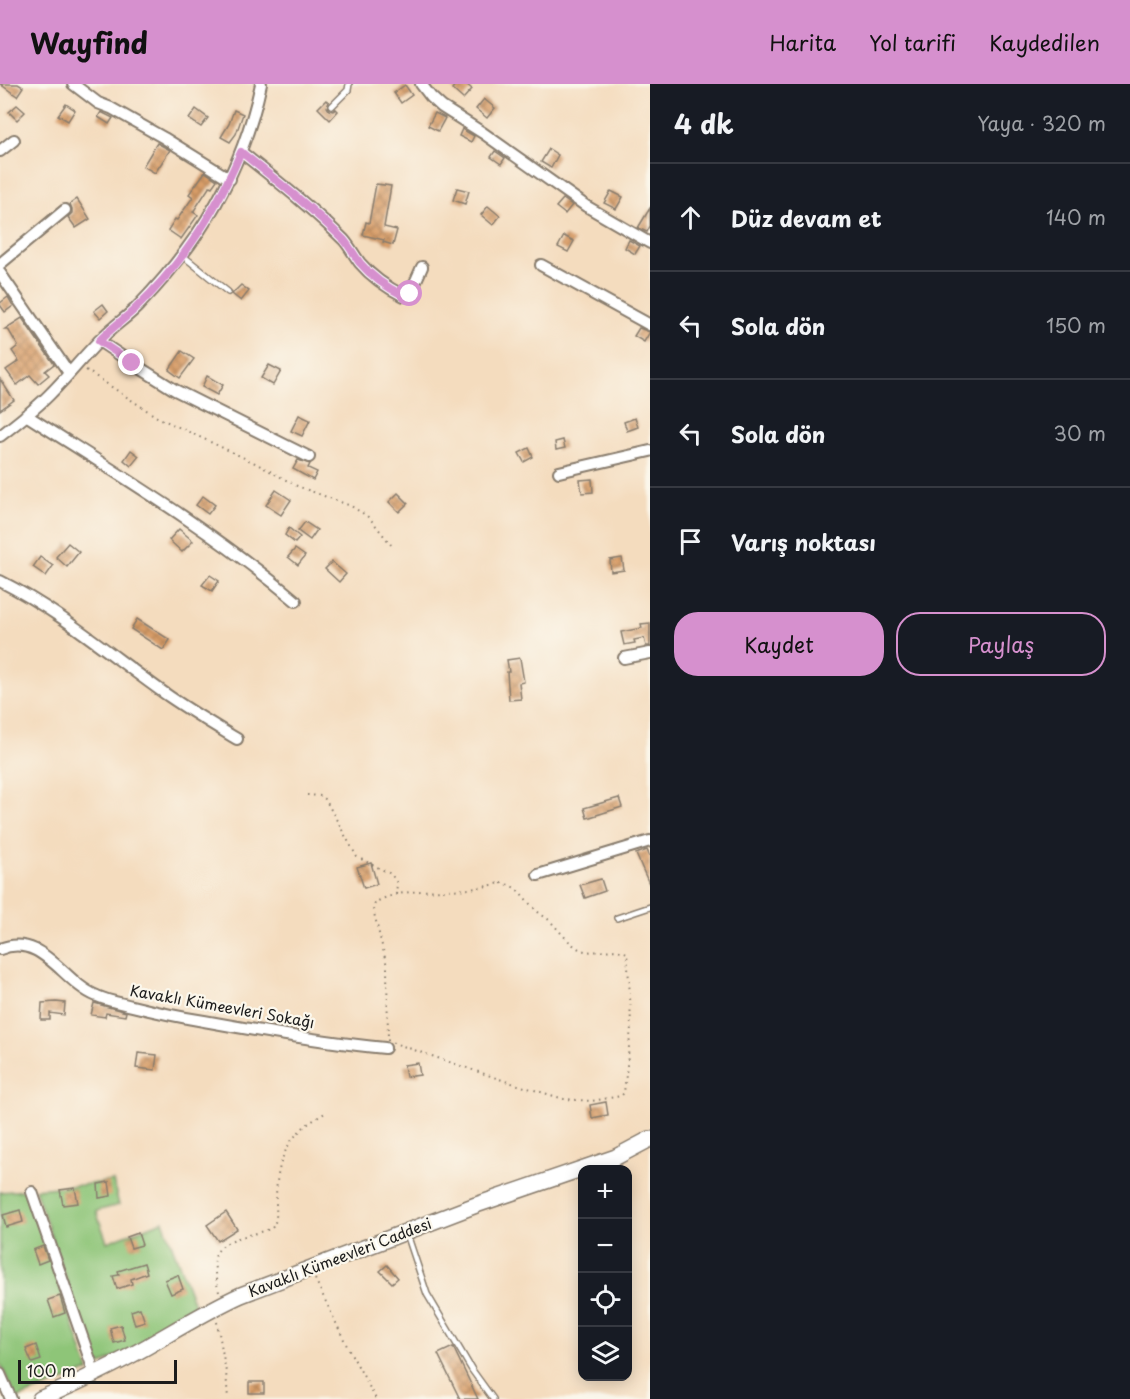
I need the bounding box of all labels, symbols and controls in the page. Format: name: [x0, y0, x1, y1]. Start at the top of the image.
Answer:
text: Wayfind: [30, 21, 148, 64]
text: Harita: [769, 26, 836, 58]
text: Yol tarifi: [869, 26, 956, 58]
text: Kaydedilen: [989, 26, 1100, 58]
text: 4 dk: [674, 104, 734, 143]
text: Yaya · 320 m: [977, 108, 1106, 138]
icon: ahead: [674, 201, 707, 234]
text: Düz devam et: [731, 201, 882, 234]
text: 140 m: [1046, 202, 1106, 232]
route start: [396, 280, 422, 306]
icon: left: [674, 309, 707, 342]
text: Sola dön: [731, 309, 825, 342]
text: 150 m: [1046, 310, 1106, 340]
route end: [118, 349, 144, 375]
icon: left: [674, 417, 707, 450]
text: Sola dön: [731, 417, 825, 450]
text: 30 m: [1053, 418, 1106, 448]
icon: arrive: [674, 525, 707, 558]
text: Varış noktası: [731, 525, 876, 558]
button: Kaydet: [674, 612, 884, 676]
button: Paylaş: [896, 612, 1106, 676]
street label: Kavaklı Kümeevleri Sokağı: [128, 978, 316, 1033]
map controls: [578, 1165, 632, 1381]
button: +: [578, 1165, 632, 1219]
street label: Kavaklı Kümeevleri Caddesi: [244, 1211, 435, 1302]
button: −: [578, 1219, 632, 1273]
button: locate: [578, 1273, 632, 1327]
button: layers: [578, 1327, 632, 1381]
scale bar: [18, 1357, 177, 1384]
text: 100 m: [27, 1358, 76, 1382]

